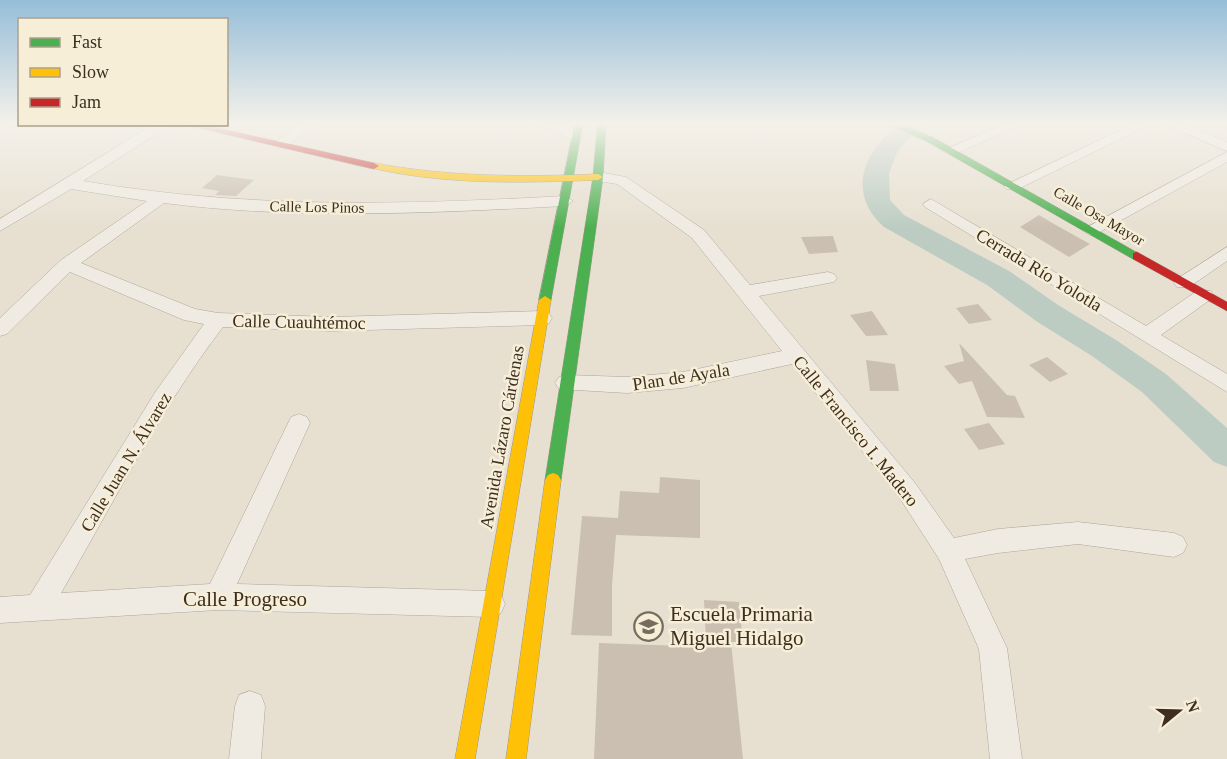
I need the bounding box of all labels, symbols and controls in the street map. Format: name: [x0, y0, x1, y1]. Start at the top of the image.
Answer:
legend: [18, 18, 228, 126]
text: Fast: [72, 32, 102, 52]
text: Slow: [72, 62, 109, 82]
text: Jam: [72, 92, 101, 112]
street label: Calle Osa Mayor: [1051, 183, 1147, 249]
street label: Calle Los Pinos: [269, 198, 365, 216]
street label: Cerrada Río Yolotla: [972, 224, 1106, 316]
street label: Calle Cuauhtémoc: [232, 311, 366, 333]
street label: Avenida Lázaro Cárdenas: [476, 344, 528, 530]
street label: Calle Francisco I. Madero: [789, 352, 923, 510]
street label: Plan de Ayala: [631, 359, 731, 395]
street label: Calle Juan N. Álvarez: [76, 388, 176, 535]
street label: Calle Progreso: [183, 587, 307, 611]
place label: Escuela Primaria Miguel Hidalgo: [670, 602, 814, 650]
school or university icon: Escuela Primaria Miguel Hidalgo: [633, 610, 665, 642]
north arrow: [1149, 681, 1209, 741]
text: N: [1183, 698, 1203, 715]

